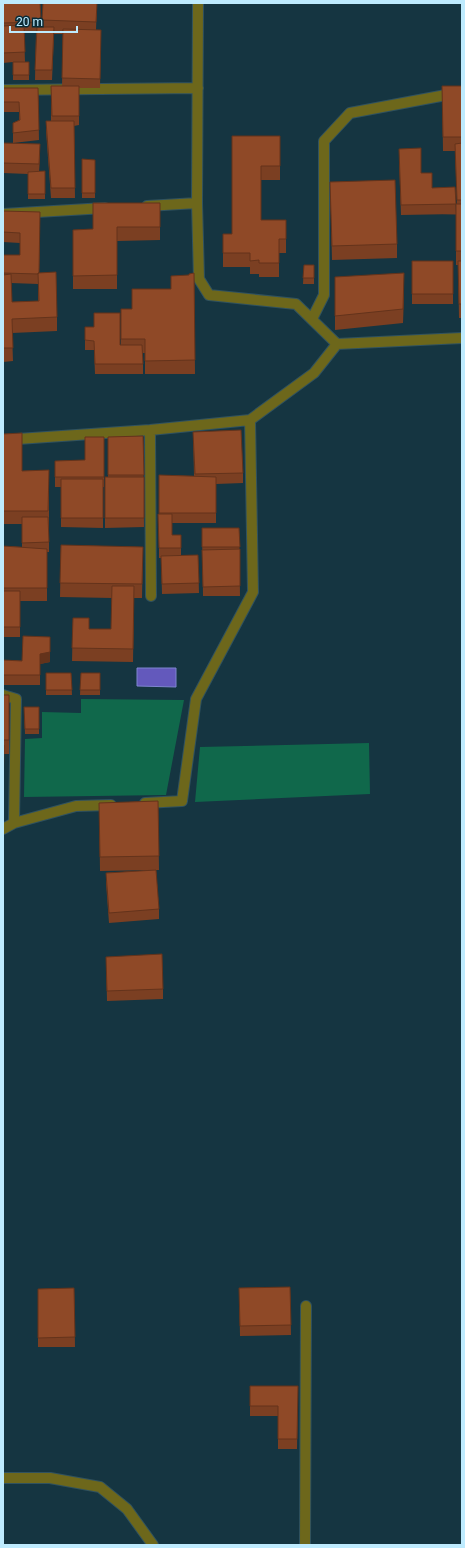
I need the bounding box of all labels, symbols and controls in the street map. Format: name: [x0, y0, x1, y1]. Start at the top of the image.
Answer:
scale bar: [10, 8, 77, 34]
text: 20 m: [16, 15, 43, 29]

